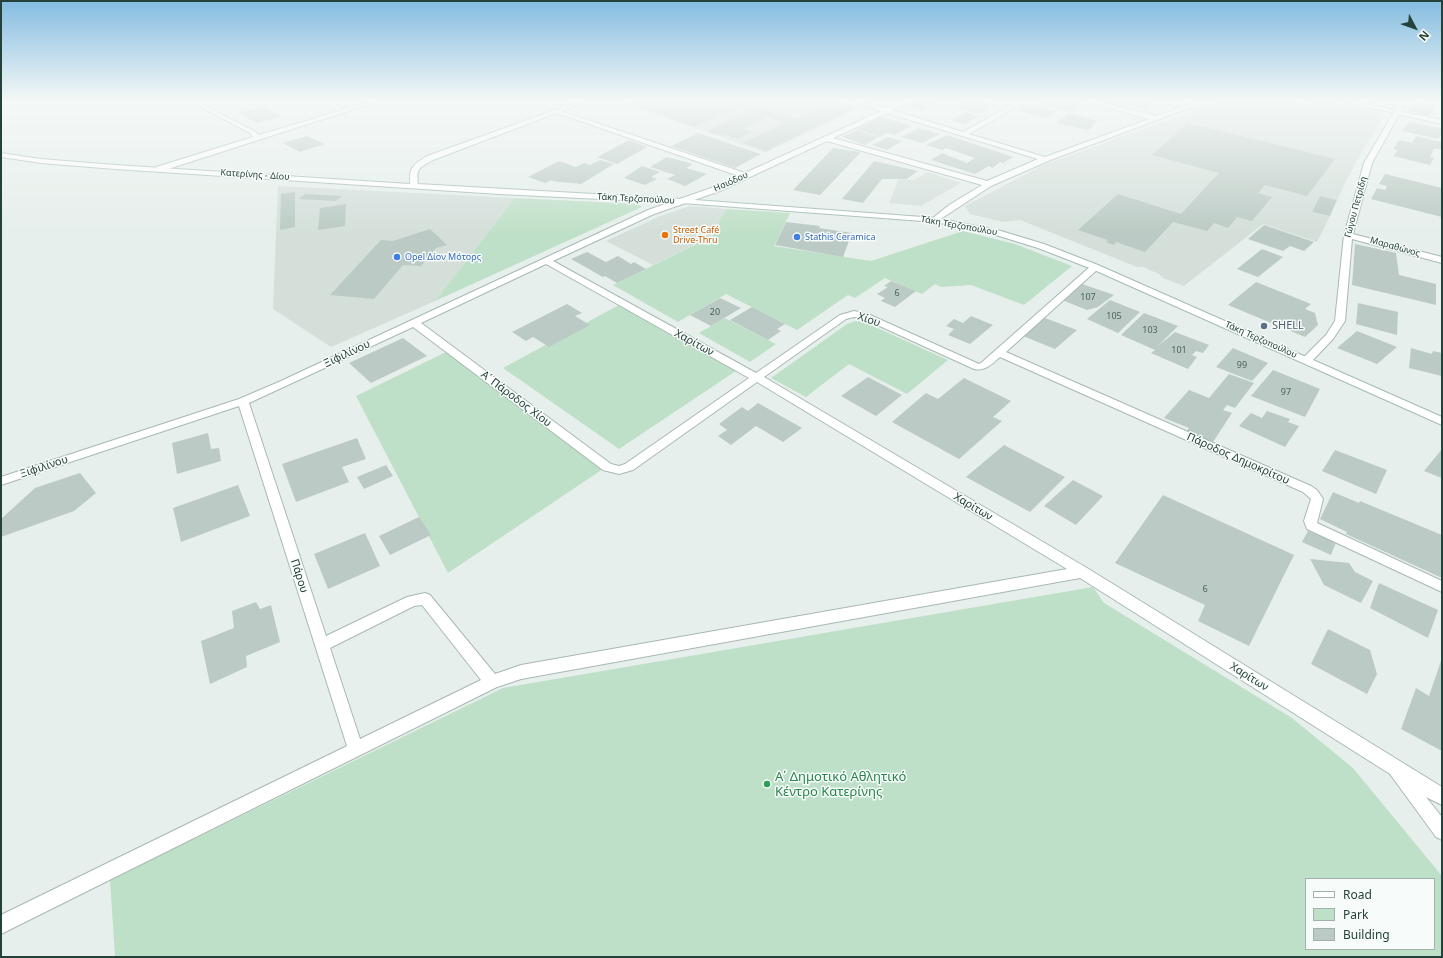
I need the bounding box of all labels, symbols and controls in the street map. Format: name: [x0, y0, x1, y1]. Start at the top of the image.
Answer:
north arrow: [1395, 8, 1435, 48]
text: N: [1416, 28, 1433, 44]
street label: Κατερίνης - Δίου: [220, 167, 290, 183]
street label: Ησιόδου: [712, 170, 750, 194]
street label: Γώγου Πετρίδη: [1343, 175, 1369, 239]
street label: Τάκη Τερζοπούλου: [597, 192, 675, 206]
street label: Τάκη Τερζοπούλου: [920, 214, 998, 238]
place label: Street Café Drive-Thru: [673, 225, 719, 246]
marker: Street Café Drive-Thru: [660, 230, 670, 240]
marker: Stathis Ceramica: [792, 232, 802, 242]
place label: Stathis Ceramica: [805, 232, 875, 242]
street label: Μαραθώνος: [1369, 235, 1421, 259]
marker: Opel Δίον Μότορς: [392, 252, 402, 262]
place label: Opel Δίον Μότορς: [405, 252, 481, 262]
house number: 6: [894, 288, 900, 298]
house number: 107: [1080, 292, 1096, 302]
house number: 20: [710, 307, 720, 317]
street label: Χίου: [856, 310, 882, 330]
house number: 105: [1106, 311, 1122, 321]
street label: Τάκη Τερζοπούλου: [1223, 319, 1299, 361]
place label: SHELL: [1272, 319, 1304, 333]
marker: SHELL: [1259, 321, 1269, 331]
house number: 103: [1142, 325, 1158, 335]
street label: Χαρίτων: [672, 327, 716, 359]
street label: Ξιφιλίνου: [322, 337, 372, 371]
house number: 101: [1171, 345, 1187, 355]
house number: 99: [1237, 360, 1247, 370]
street label: Α΄ Πάροδος Χίου: [478, 368, 554, 430]
house number: 97: [1281, 387, 1291, 397]
street label: Πάροδος Δημοκρίτου: [1185, 430, 1291, 488]
street label: Ξιφιλίνου: [18, 453, 70, 481]
street label: Χαρίτων: [951, 490, 995, 524]
street label: Πάρου: [287, 557, 311, 595]
house number: 6: [1202, 584, 1208, 594]
street label: Χαρίτων: [1227, 660, 1271, 694]
place label: Α΄ Δημοτικό Αθλητικό Κέντρο Κατερίνης: [775, 769, 906, 800]
marker: Α΄ Δημοτικό Αθλητικό Κέντρο Κατερίνης: [762, 779, 772, 789]
legend: [1305, 878, 1435, 950]
text: Road: [1343, 886, 1372, 903]
text: Park: [1343, 906, 1368, 923]
text: Building: [1343, 926, 1390, 943]

